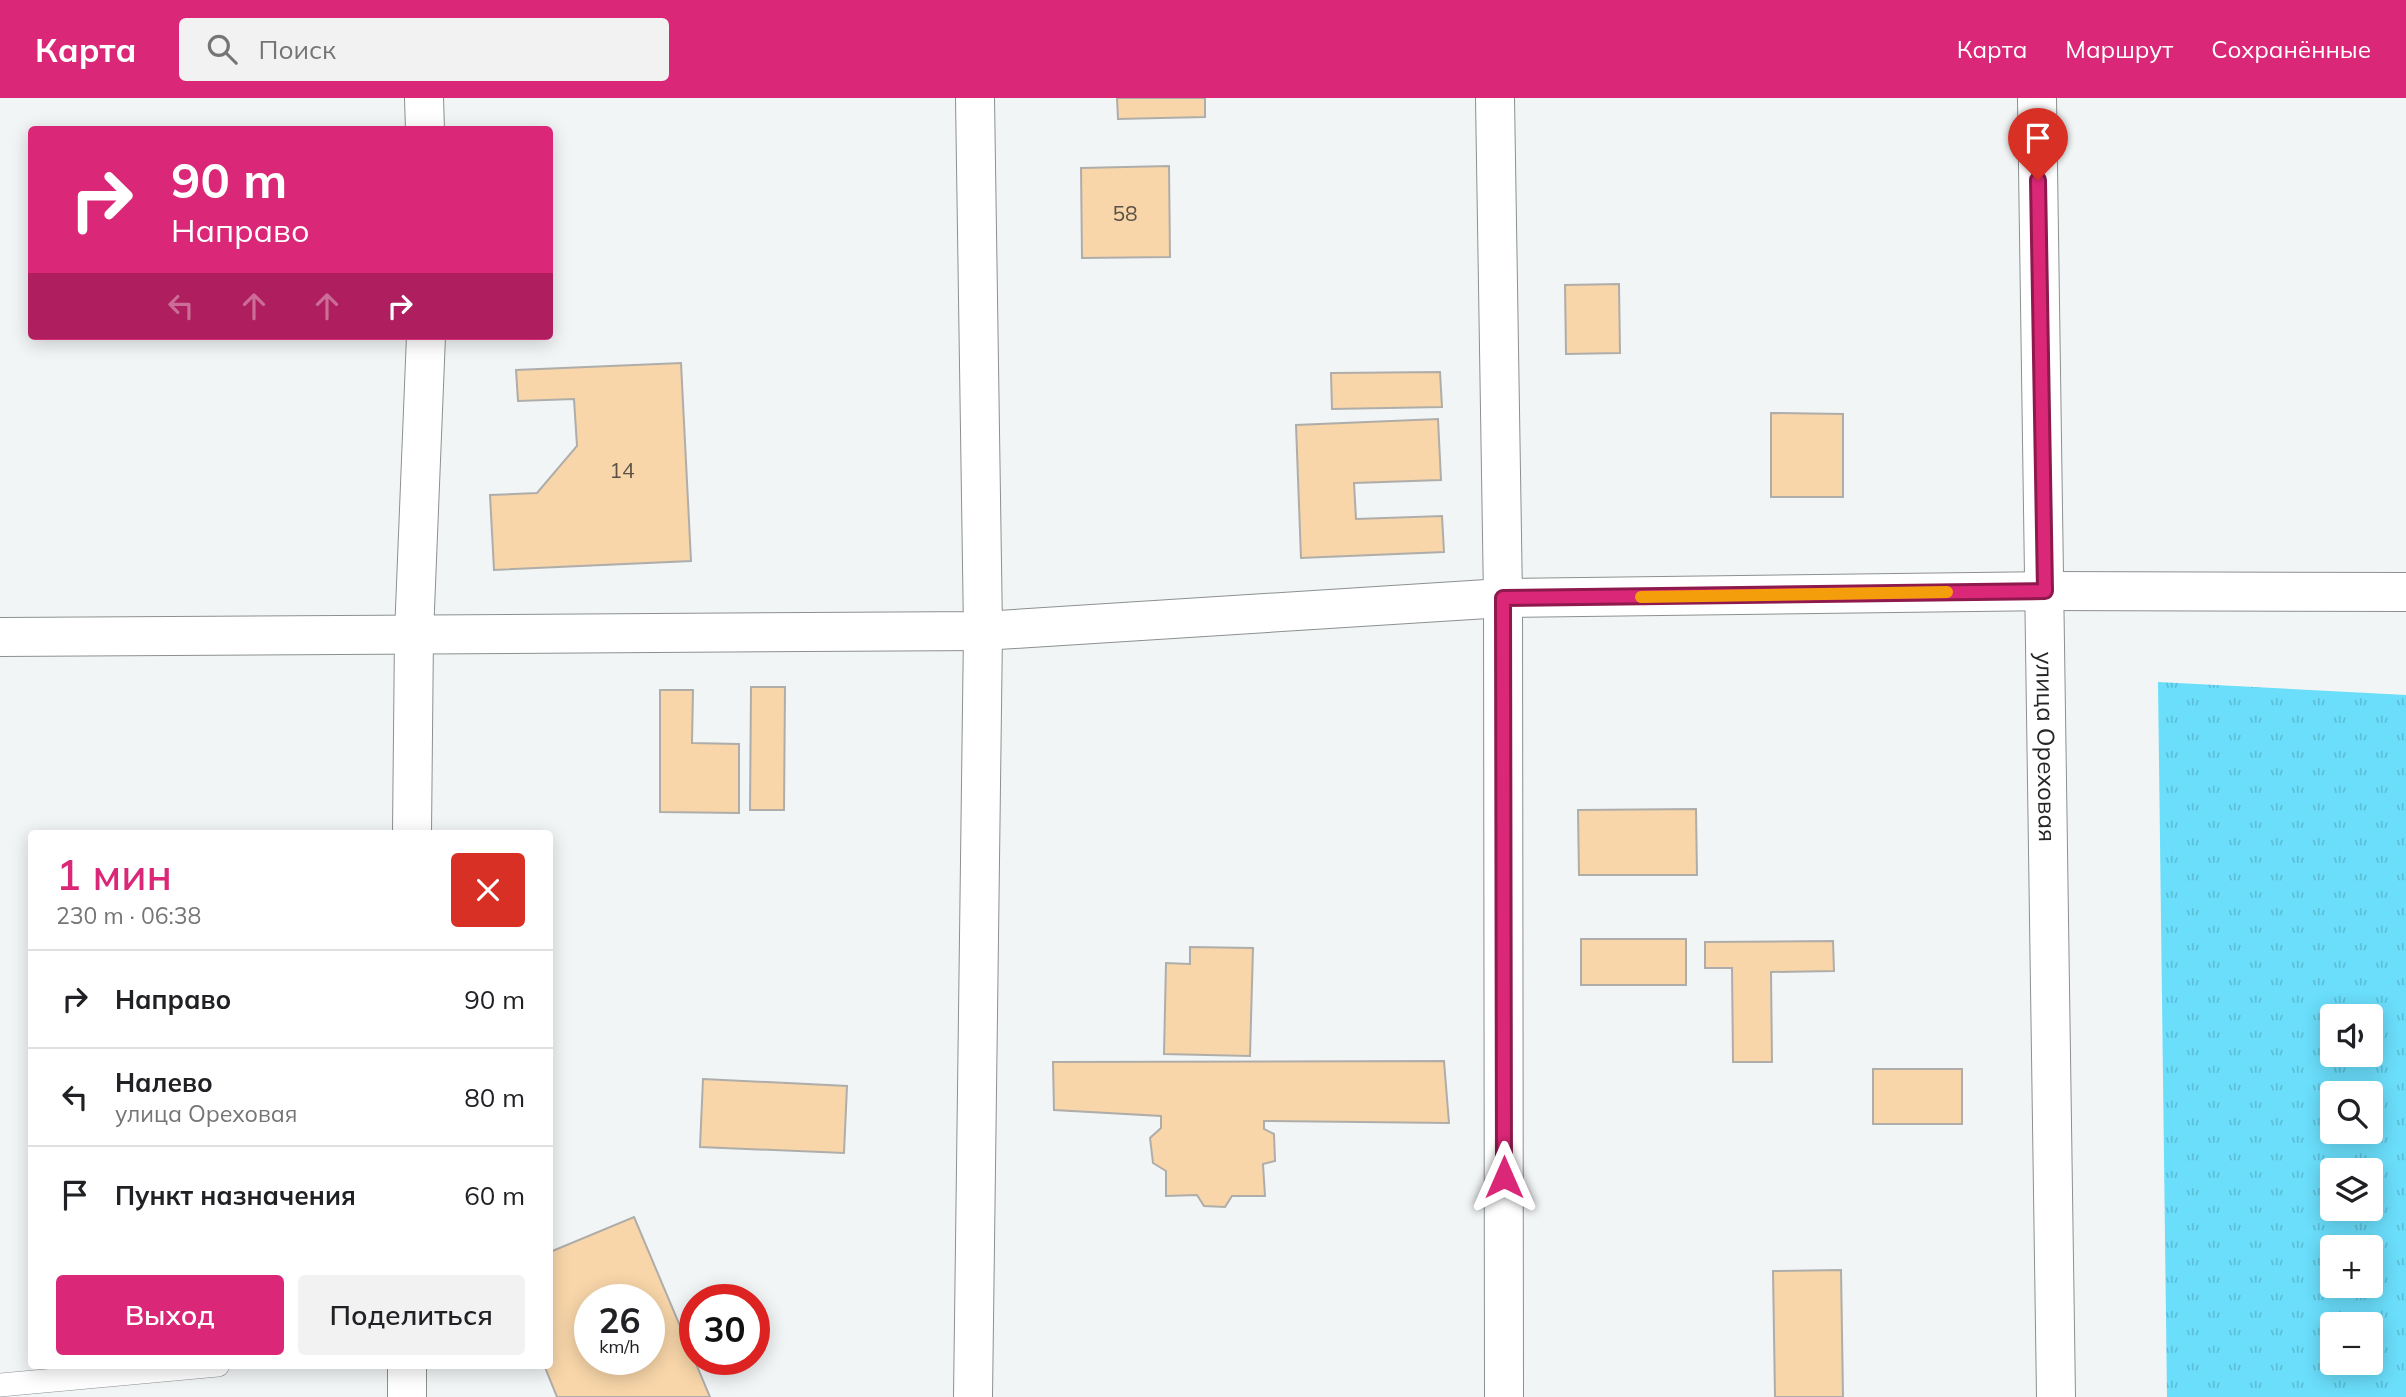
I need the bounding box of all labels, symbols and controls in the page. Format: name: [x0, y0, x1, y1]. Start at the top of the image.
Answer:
search box: [179, 18, 669, 81]
text: Карта: [35, 29, 137, 70]
icon: search: [203, 30, 241, 68]
text: Поиск: [259, 33, 336, 66]
text: Карта: [1957, 34, 2027, 64]
text: Маршрут: [2065, 34, 2173, 64]
text: Сохранённые: [2211, 34, 2371, 64]
pin: [2008, 108, 2068, 180]
icon: arrive: [2019, 119, 2057, 157]
text: 90 m: [171, 149, 287, 210]
icon: right: [56, 154, 147, 245]
house number: 58: [1112, 200, 1138, 226]
text: Направо: [171, 210, 310, 250]
icon: left: [162, 287, 200, 325]
icon: ahead: [235, 287, 273, 325]
icon: ahead: [308, 287, 346, 325]
icon: right: [381, 287, 419, 325]
house number: 14: [609, 457, 635, 483]
street label: улица Ореховая: [2030, 651, 2063, 842]
text: 1 мин: [56, 848, 172, 901]
button: close: [451, 853, 525, 927]
text: 230 m · 06:38: [56, 901, 201, 930]
icon: right: [56, 980, 94, 1018]
text: Направо: [115, 983, 231, 1016]
text: 90 m: [464, 983, 525, 1016]
map controls: [2320, 1004, 2383, 1375]
button: sound: [2320, 1004, 2383, 1067]
text: Налево: [115, 1066, 213, 1099]
icon: left: [56, 1078, 94, 1116]
text: 80 m: [464, 1081, 525, 1114]
button: search: [2320, 1081, 2383, 1144]
text: улица Ореховая: [115, 1099, 297, 1128]
position arrow: [1467, 1140, 1541, 1214]
button: layers: [2320, 1158, 2383, 1221]
icon: arrive: [56, 1176, 94, 1214]
text: Пункт назначения: [115, 1179, 356, 1212]
text: 60 m: [464, 1179, 525, 1212]
button: +: [2320, 1235, 2383, 1298]
button: Выход: [56, 1275, 284, 1355]
button: Поделиться: [298, 1275, 525, 1355]
speed limit sign: 30: [679, 1284, 770, 1375]
text: 26: [598, 1298, 641, 1342]
button: −: [2320, 1312, 2383, 1375]
text: km/h: [599, 1335, 640, 1358]

